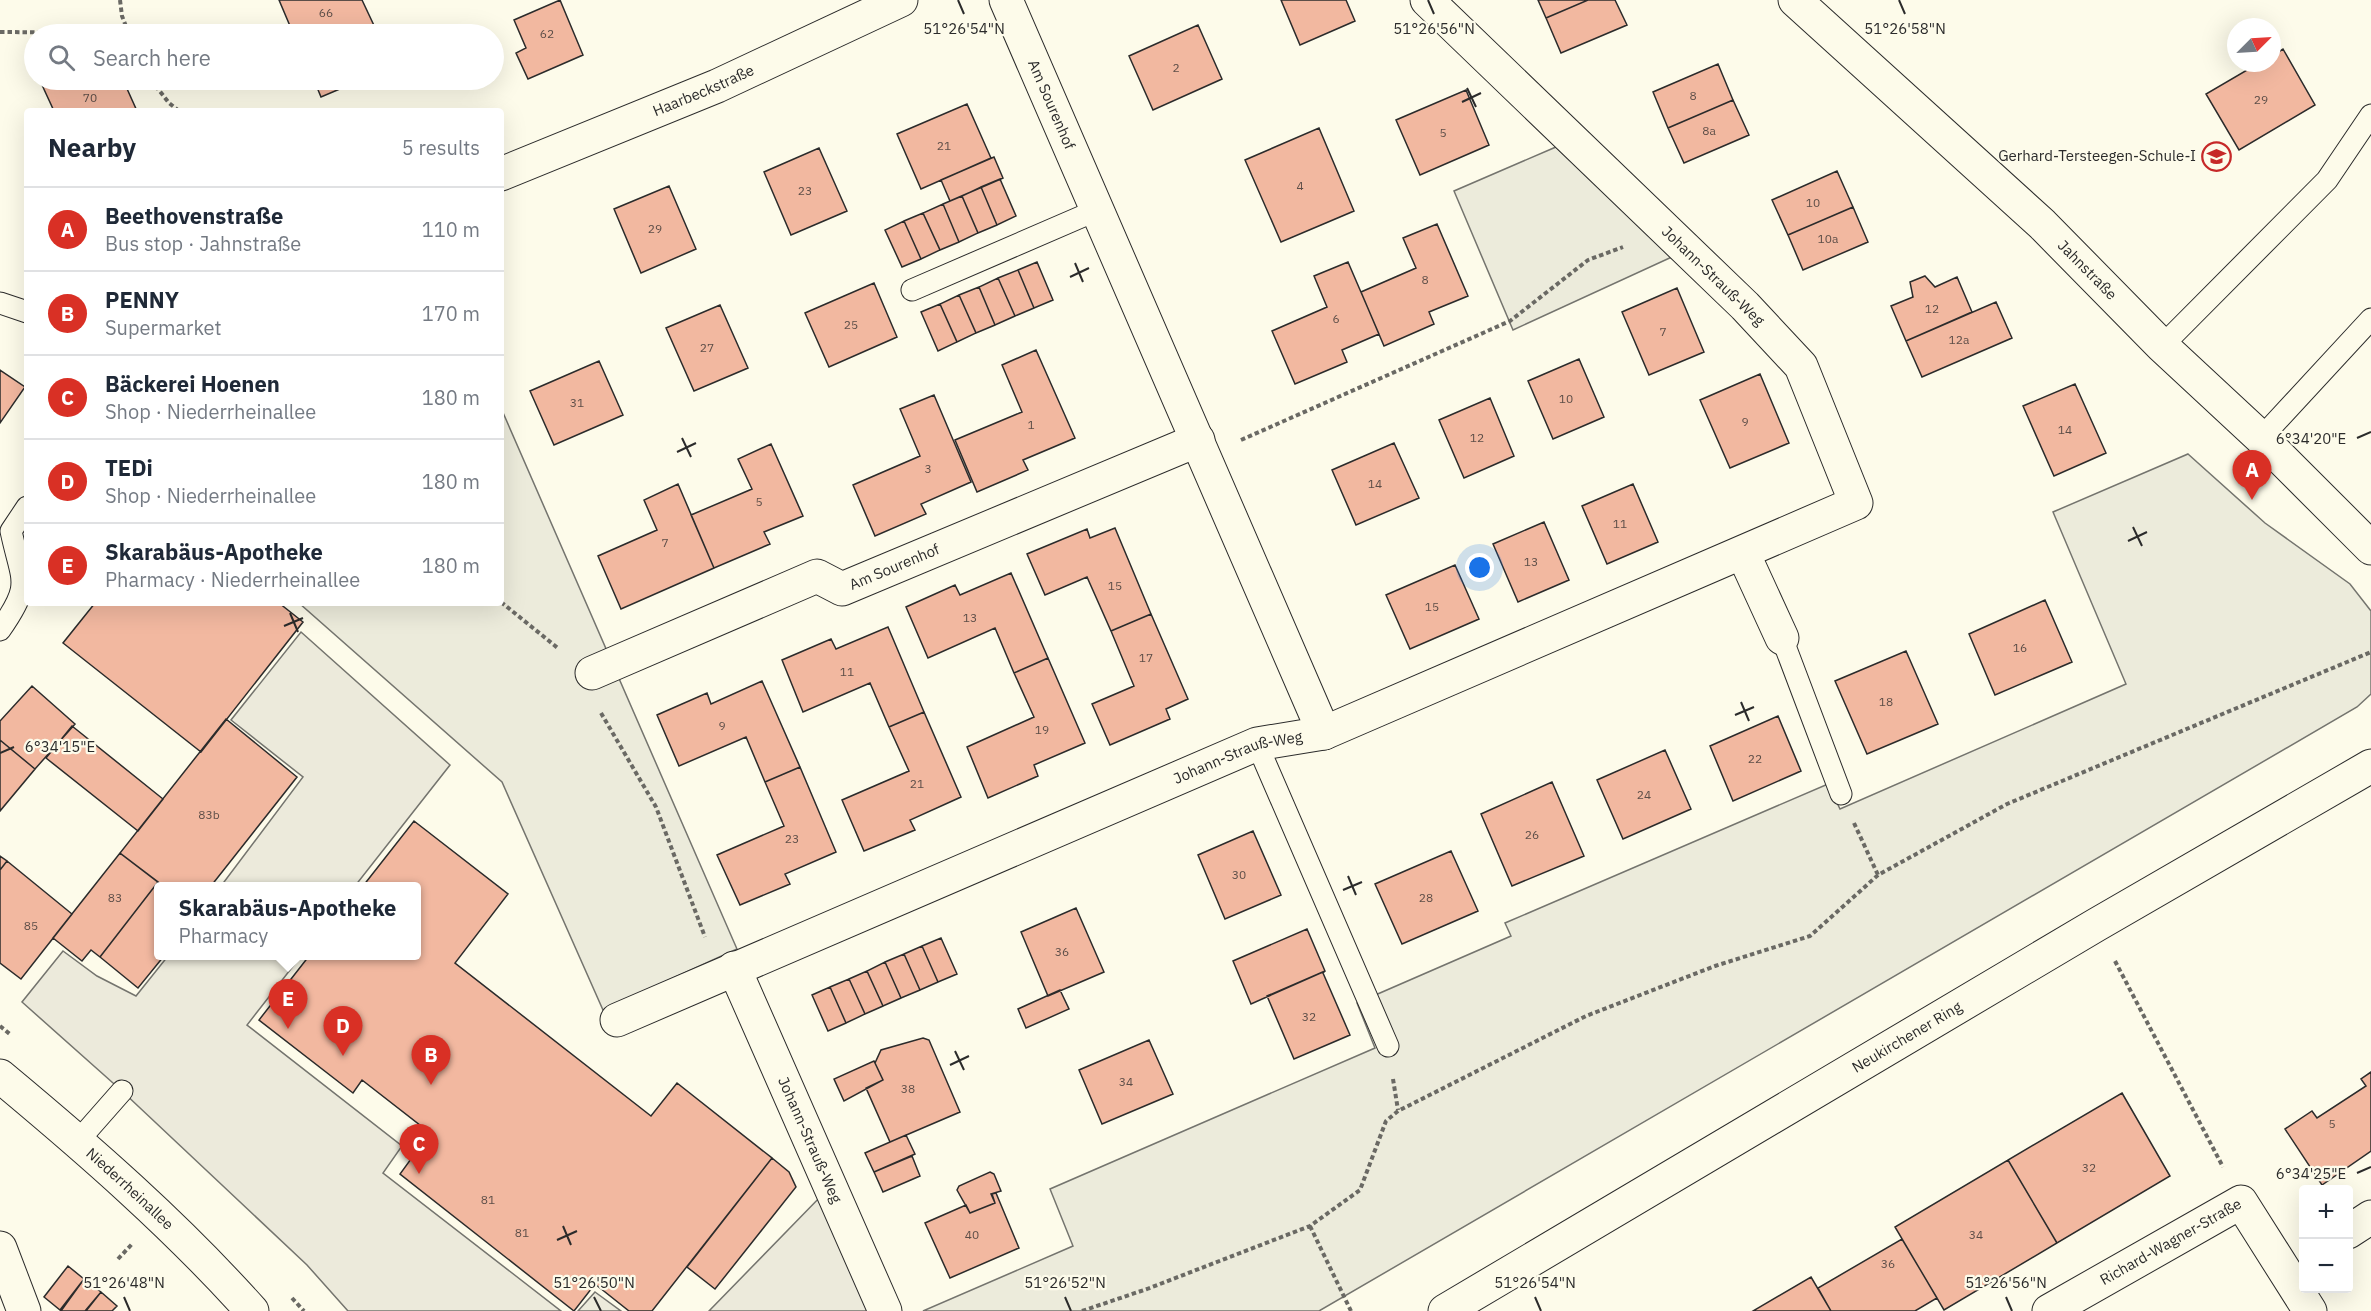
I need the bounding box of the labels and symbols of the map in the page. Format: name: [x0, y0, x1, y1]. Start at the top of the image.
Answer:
house number: 66: [319, 5, 333, 20]
north arrow: [2227, 18, 2281, 72]
text: 51°26'54"N: [923, 19, 1005, 38]
text: 51°26'56"N: [1393, 19, 1475, 38]
text: 51°26'58"N: [1864, 19, 1946, 38]
house number: 62: [540, 26, 554, 41]
street label: Am Sourenhof: [1024, 57, 1080, 152]
street label: Haarbeckstraße: [650, 60, 757, 120]
house number: 2: [1172, 60, 1180, 75]
house number: 8: [1689, 88, 1697, 103]
house number: 70: [83, 90, 97, 105]
house number: 29: [2254, 92, 2268, 107]
house number: 8a: [1702, 123, 1716, 138]
house number: 5: [1439, 125, 1447, 140]
house number: 21: [937, 138, 951, 153]
school or university icon: Gerhard-Tersteegen-Schule-I: [2201, 140, 2233, 172]
place label: Gerhard-Tersteegen-Schule-I: [1998, 146, 2196, 165]
house number: 4: [1296, 178, 1304, 193]
house number: 23: [798, 183, 812, 198]
house number: 10: [1806, 195, 1820, 210]
house number: 29: [648, 221, 662, 236]
street label: Johann-Strauß-Weg: [1658, 222, 1769, 330]
house number: 10a: [1818, 231, 1839, 246]
street label: Jahnstraße: [2054, 236, 2121, 304]
house number: 8: [1421, 272, 1429, 287]
house number: 12: [1925, 301, 1939, 316]
house number: 6: [1332, 311, 1340, 326]
house number: 25: [844, 317, 858, 332]
house number: 7: [1659, 324, 1667, 339]
house number: 12a: [1949, 332, 1970, 347]
house number: 27: [700, 340, 714, 355]
house number: 10: [1559, 391, 1573, 406]
house number: 31: [570, 395, 584, 410]
house number: 9: [1741, 414, 1749, 429]
house number: 1: [1027, 417, 1035, 432]
house number: 14: [2058, 422, 2072, 437]
text: 6°34'20"E: [2276, 429, 2346, 448]
house number: 12: [1470, 430, 1484, 445]
pin: A: [2232, 450, 2272, 500]
house number: 3: [924, 461, 932, 476]
house number: 14: [1368, 476, 1382, 491]
house number: 5: [755, 494, 763, 509]
house number: 11: [1613, 516, 1627, 531]
house number: 7: [661, 535, 669, 550]
street label: Am Sourenhof: [846, 539, 942, 594]
your location: [1465, 553, 1494, 582]
house number: 13: [1524, 554, 1538, 569]
house number: 15: [1108, 578, 1122, 593]
house number: 15: [1425, 599, 1439, 614]
house number: 13: [963, 610, 977, 625]
house number: 16: [2013, 640, 2027, 655]
house number: 17: [1139, 650, 1153, 665]
house number: 11: [840, 664, 854, 679]
house number: 18: [1879, 694, 1893, 709]
house number: 9: [718, 718, 726, 733]
house number: 19: [1035, 722, 1049, 737]
street label: Johann-Strauß-Weg: [1170, 727, 1304, 788]
text: 6°34'15"E: [25, 737, 95, 756]
house number: 22: [1748, 751, 1762, 766]
house number: 21: [910, 776, 924, 791]
house number: 24: [1637, 787, 1651, 802]
house number: 83b: [198, 807, 220, 822]
house number: 26: [1525, 827, 1539, 842]
house number: 23: [785, 831, 799, 846]
house number: 30: [1232, 867, 1246, 882]
house number: 83: [108, 890, 122, 905]
house number: 28: [1419, 890, 1433, 905]
house number: 85: [24, 918, 38, 933]
house number: 36: [1055, 944, 1069, 959]
pin: E: [268, 980, 308, 1029]
street label: Neukirchener Ring: [1848, 997, 1965, 1077]
pin: D: [324, 1006, 362, 1056]
house number: 32: [1302, 1009, 1316, 1024]
pin: B: [412, 1036, 450, 1085]
street label: Johann-Strauß-Weg: [774, 1074, 846, 1206]
house number: 34: [1119, 1074, 1133, 1089]
house number: 38: [901, 1081, 915, 1096]
house number: 5: [2328, 1116, 2336, 1131]
pin: C: [400, 1124, 438, 1174]
street label: Niederrheinallee: [82, 1144, 178, 1234]
house number: 32: [2082, 1160, 2096, 1175]
text: 6°34'25"E: [2276, 1164, 2346, 1183]
house number: 81: [481, 1192, 495, 1207]
street label: Richard-Wagner-Straße: [2096, 1194, 2245, 1289]
house number: 81: [515, 1225, 529, 1240]
house number: 40: [965, 1227, 979, 1242]
house number: 34: [1969, 1227, 1983, 1242]
house number: 36: [1881, 1256, 1895, 1271]
text: 51°26'48"N: [83, 1273, 165, 1292]
text: 51°26'50"N: [553, 1273, 635, 1292]
text: 51°26'52"N: [1024, 1273, 1106, 1292]
text: 51°26'54"N: [1494, 1273, 1576, 1292]
text: 51°26'56"N: [1965, 1273, 2047, 1292]

